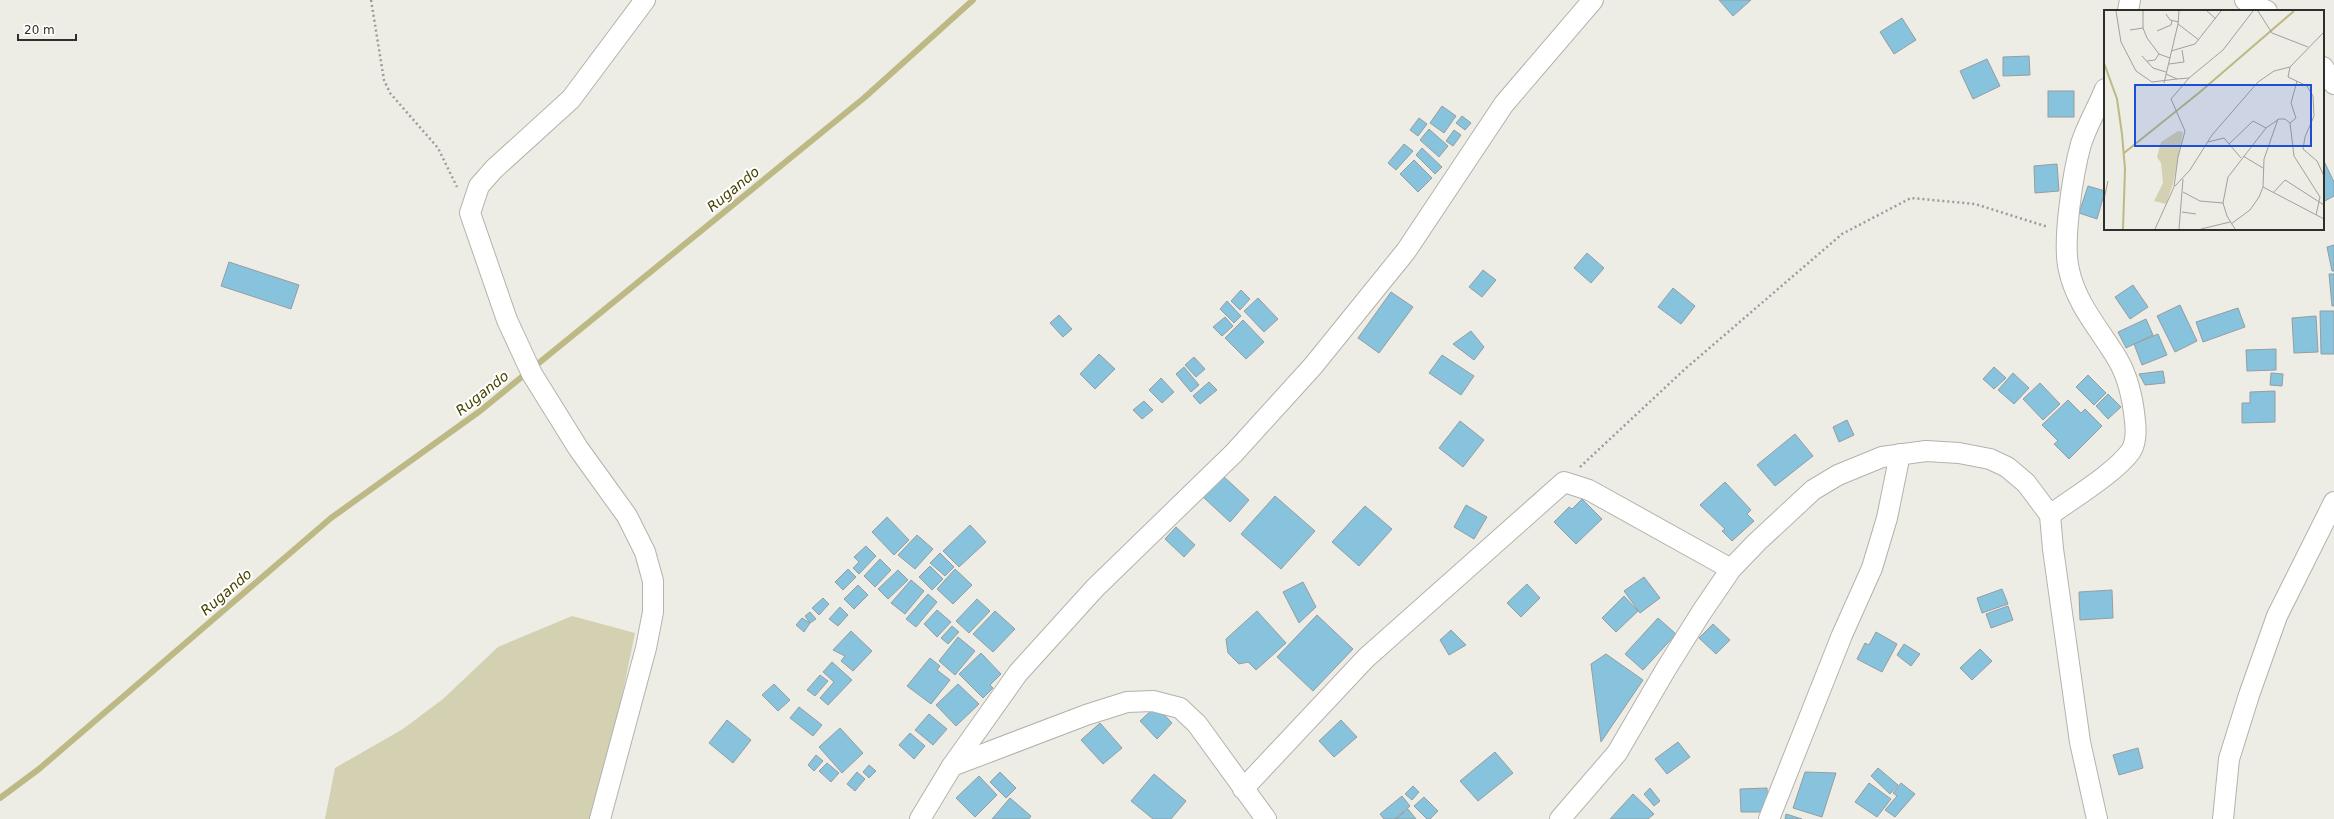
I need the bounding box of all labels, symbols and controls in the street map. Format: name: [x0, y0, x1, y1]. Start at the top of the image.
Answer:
inset map: [2104, 10, 2324, 230]
scale bar: [18, 16, 76, 42]
text: 20 m: [24, 23, 55, 37]
water label: Rugando: [704, 163, 762, 215]
water label: Rugando: [452, 367, 512, 419]
water label: Rugando: [197, 565, 255, 619]

